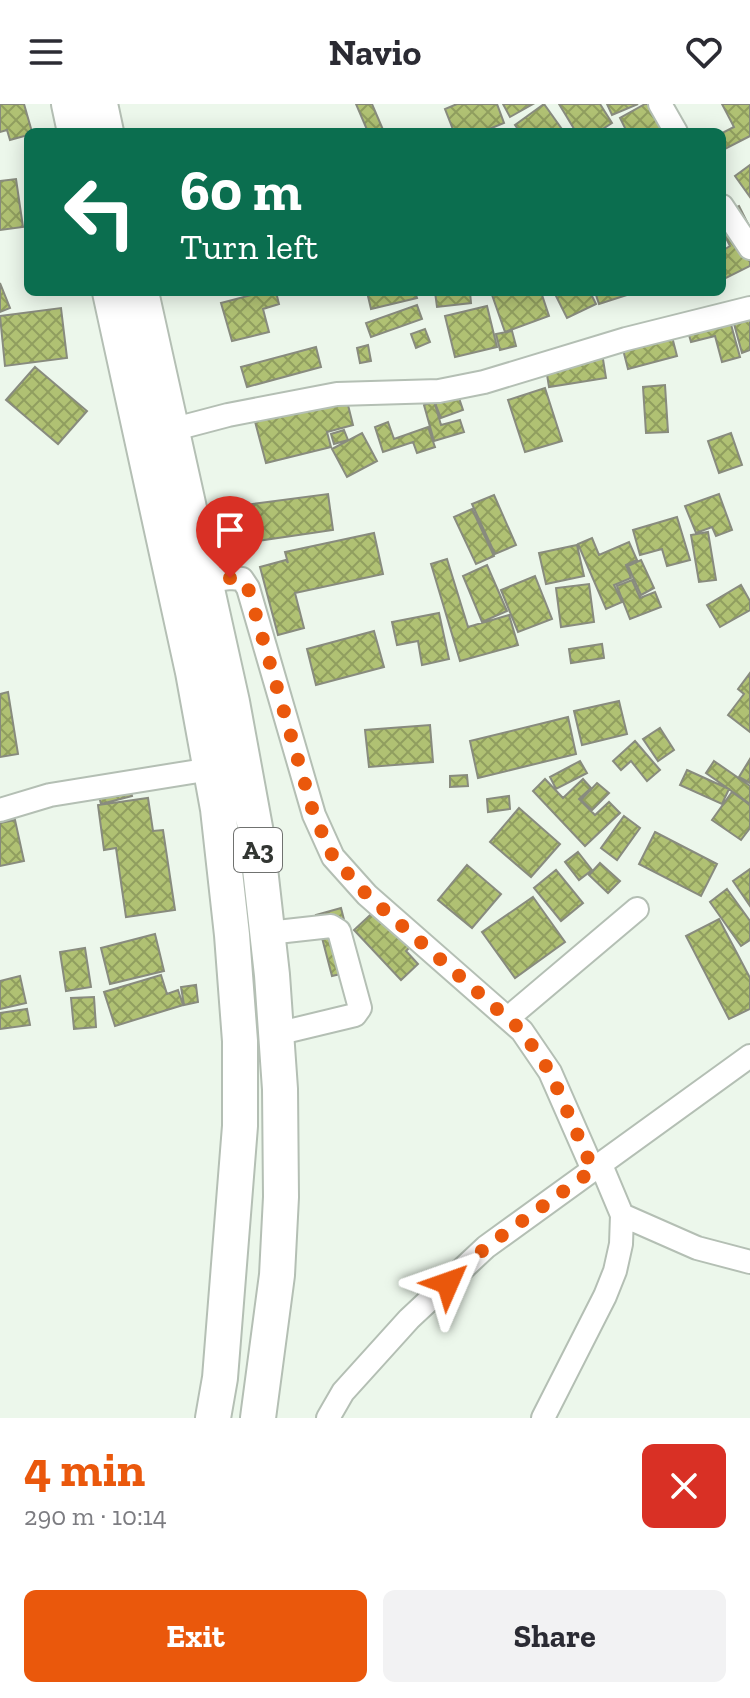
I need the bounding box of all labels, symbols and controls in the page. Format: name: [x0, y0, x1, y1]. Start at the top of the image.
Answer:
icon: menu: [24, 30, 68, 74]
icon: heart: [682, 30, 726, 74]
text: Navio: [329, 31, 421, 74]
text: 60 m: [180, 157, 302, 224]
icon: left: [48, 160, 152, 264]
text: Turn left: [180, 225, 318, 268]
pin: [196, 496, 264, 578]
icon: arrive: [208, 508, 252, 552]
road number: A3: [234, 828, 282, 872]
position arrow: [406, 1241, 490, 1325]
text: 4 min: [24, 1441, 145, 1498]
button: close: [642, 1444, 726, 1528]
text: 290 m · 10:14: [24, 1500, 167, 1532]
button: Exit: [24, 1590, 367, 1682]
button: Share: [383, 1590, 726, 1682]

